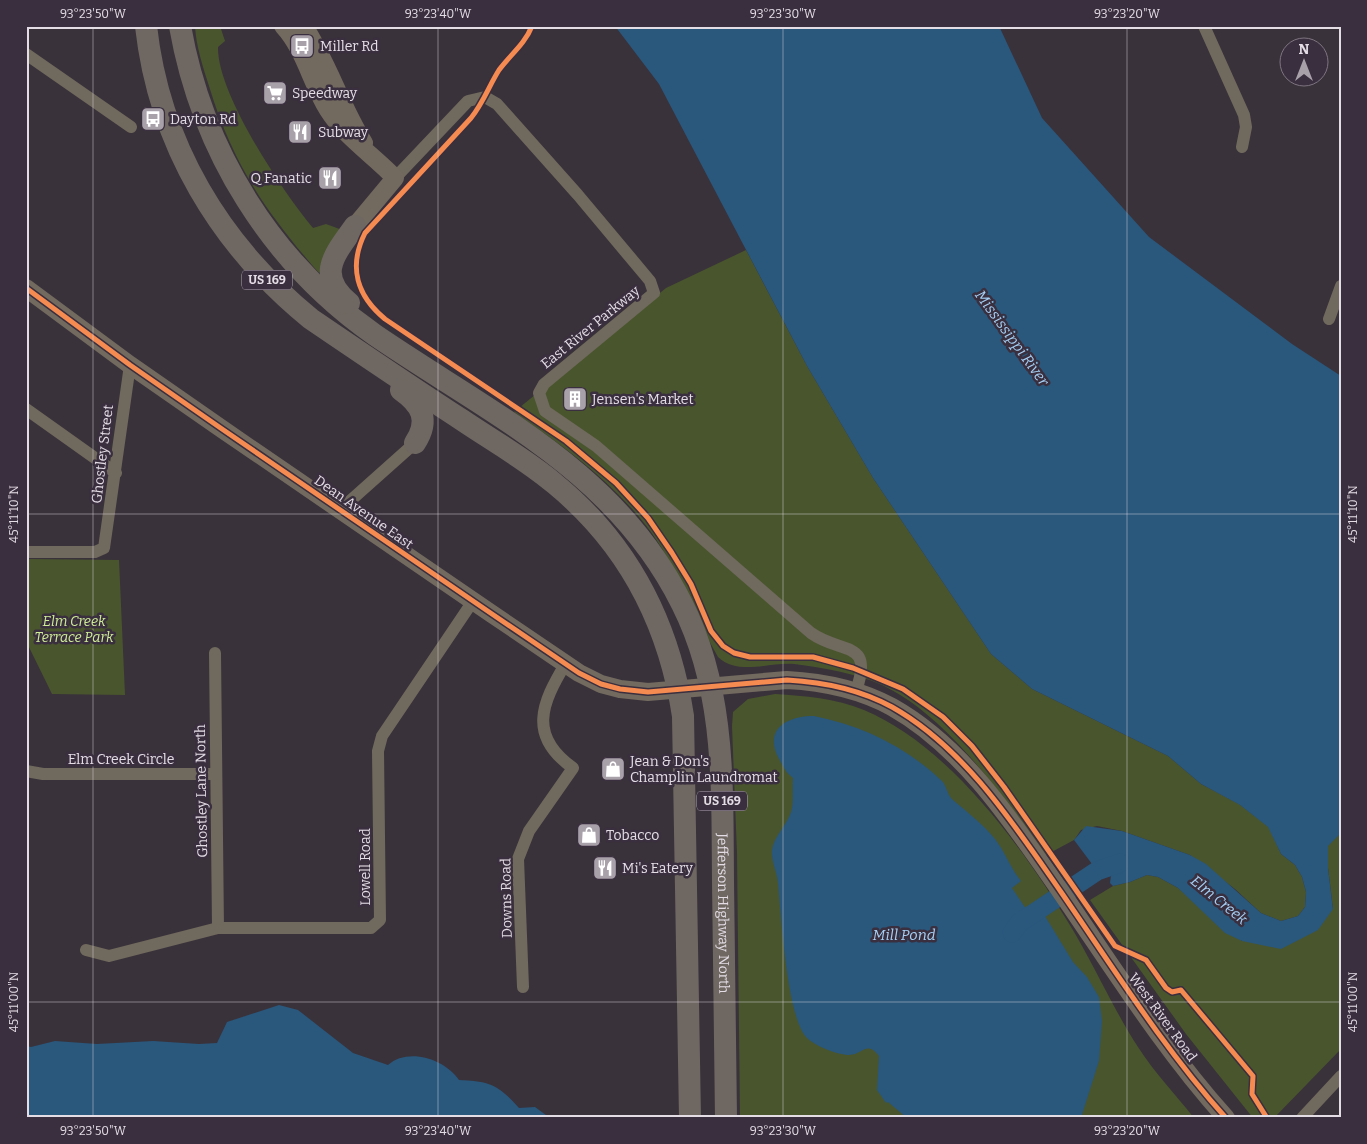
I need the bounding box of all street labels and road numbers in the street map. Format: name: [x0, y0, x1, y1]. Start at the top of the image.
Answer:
road number: US 169: [242, 270, 292, 290]
street label: East River Parkway: [537, 282, 644, 372]
street label: Ghostley Street: [88, 404, 117, 505]
street label: Dean Avenue East: [311, 472, 416, 553]
street label: Ghostley Lane North: [192, 724, 211, 858]
street label: Elm Creek Circle: [68, 751, 174, 768]
road number: US 169: [697, 791, 747, 810]
street label: Lowell Road: [357, 828, 374, 906]
street label: Jefferson Highway North: [714, 832, 732, 994]
street label: Downs Road: [497, 858, 516, 938]
street label: West River Road: [1125, 970, 1200, 1065]

